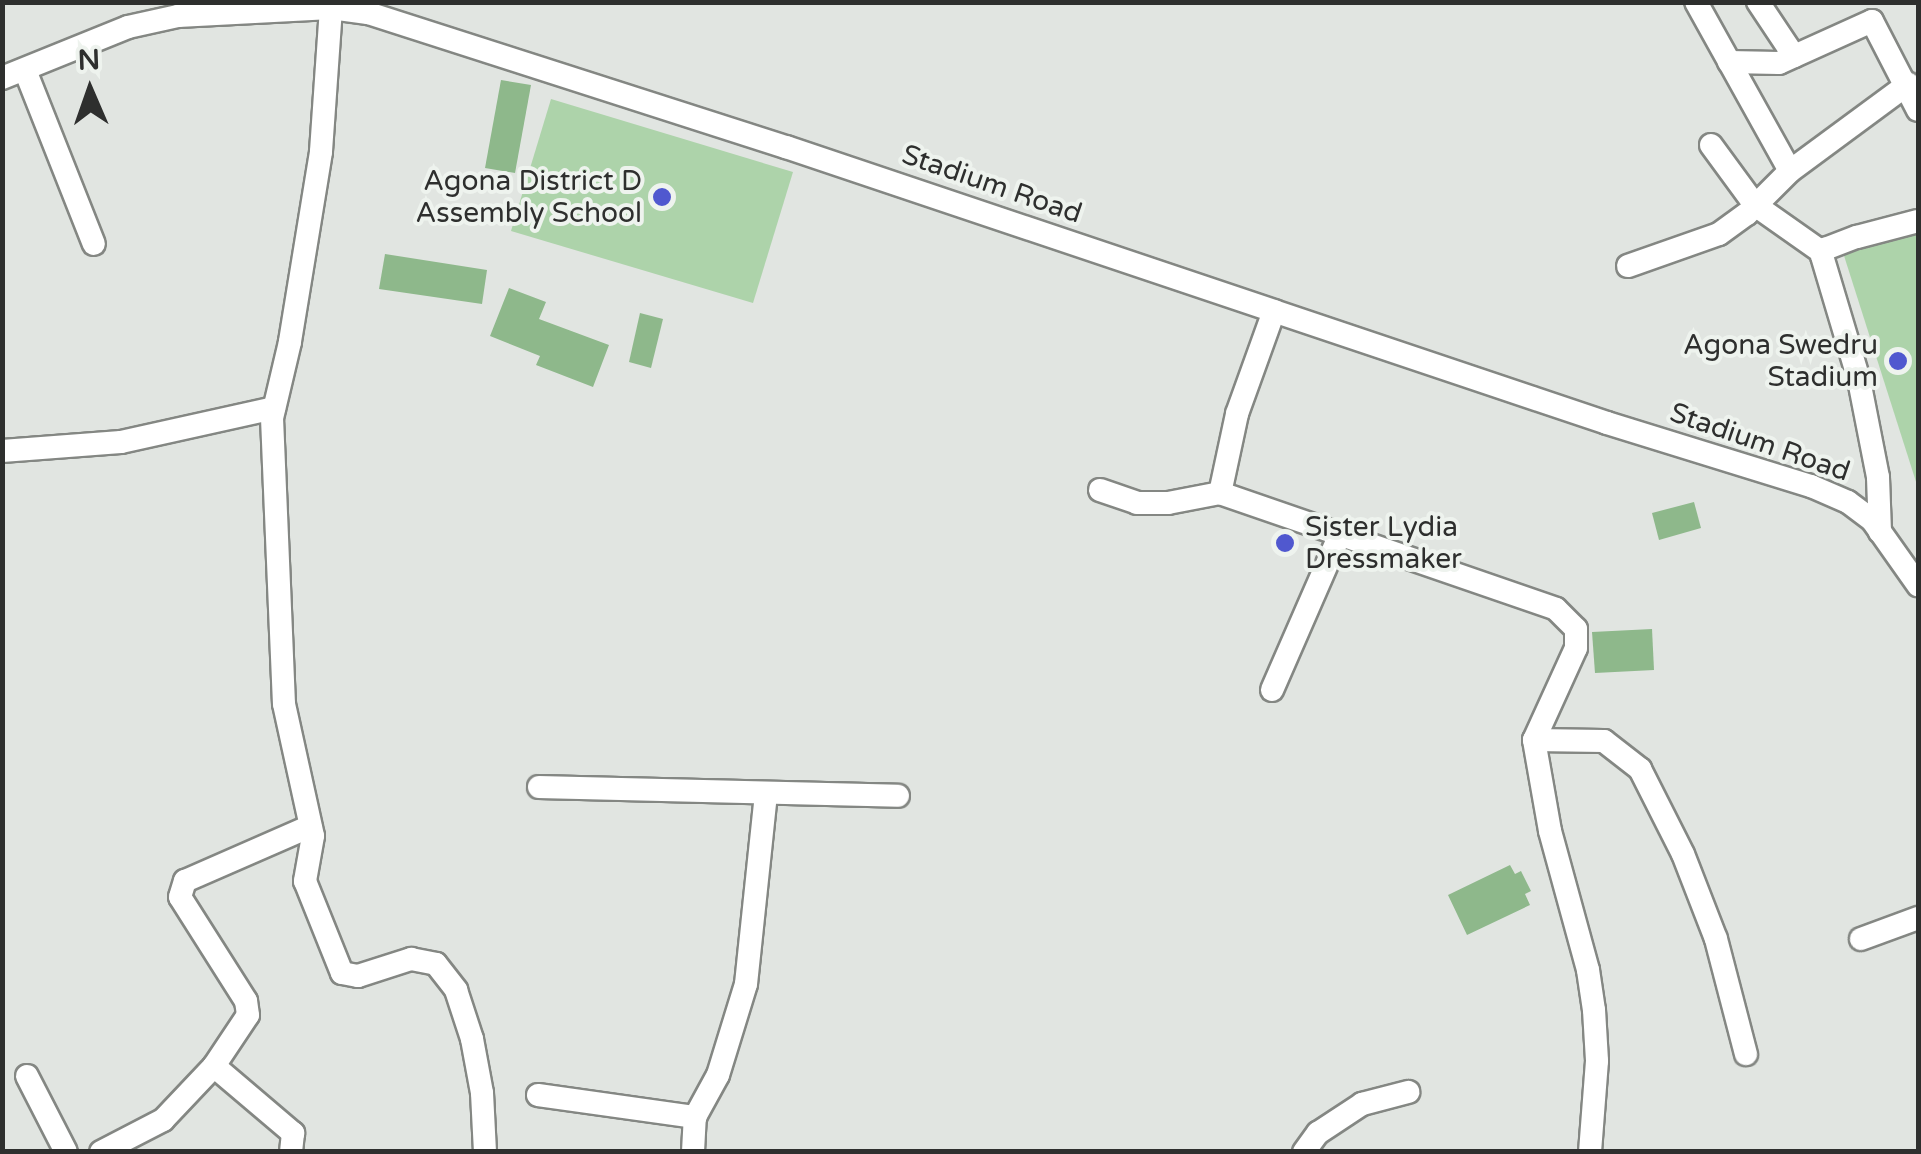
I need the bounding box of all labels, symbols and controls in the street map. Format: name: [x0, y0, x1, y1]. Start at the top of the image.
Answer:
north arrow: [40, 40, 140, 140]
text: N: [77, 43, 101, 77]
street label: Stadium Road: [898, 137, 1086, 231]
place label: Agona District D Assembly School: [415, 164, 642, 230]
marker: Agona District D Assembly School: [651, 186, 673, 208]
place label: Agona Swedru Stadium: [1683, 328, 1878, 394]
marker: Agona Swedru Stadium: [1887, 350, 1909, 372]
street label: Stadium Road: [1666, 395, 1854, 489]
place label: Sister Lydia Dressmaker: [1305, 510, 1462, 576]
marker: Sister Lydia Dressmaker: [1274, 532, 1296, 554]

